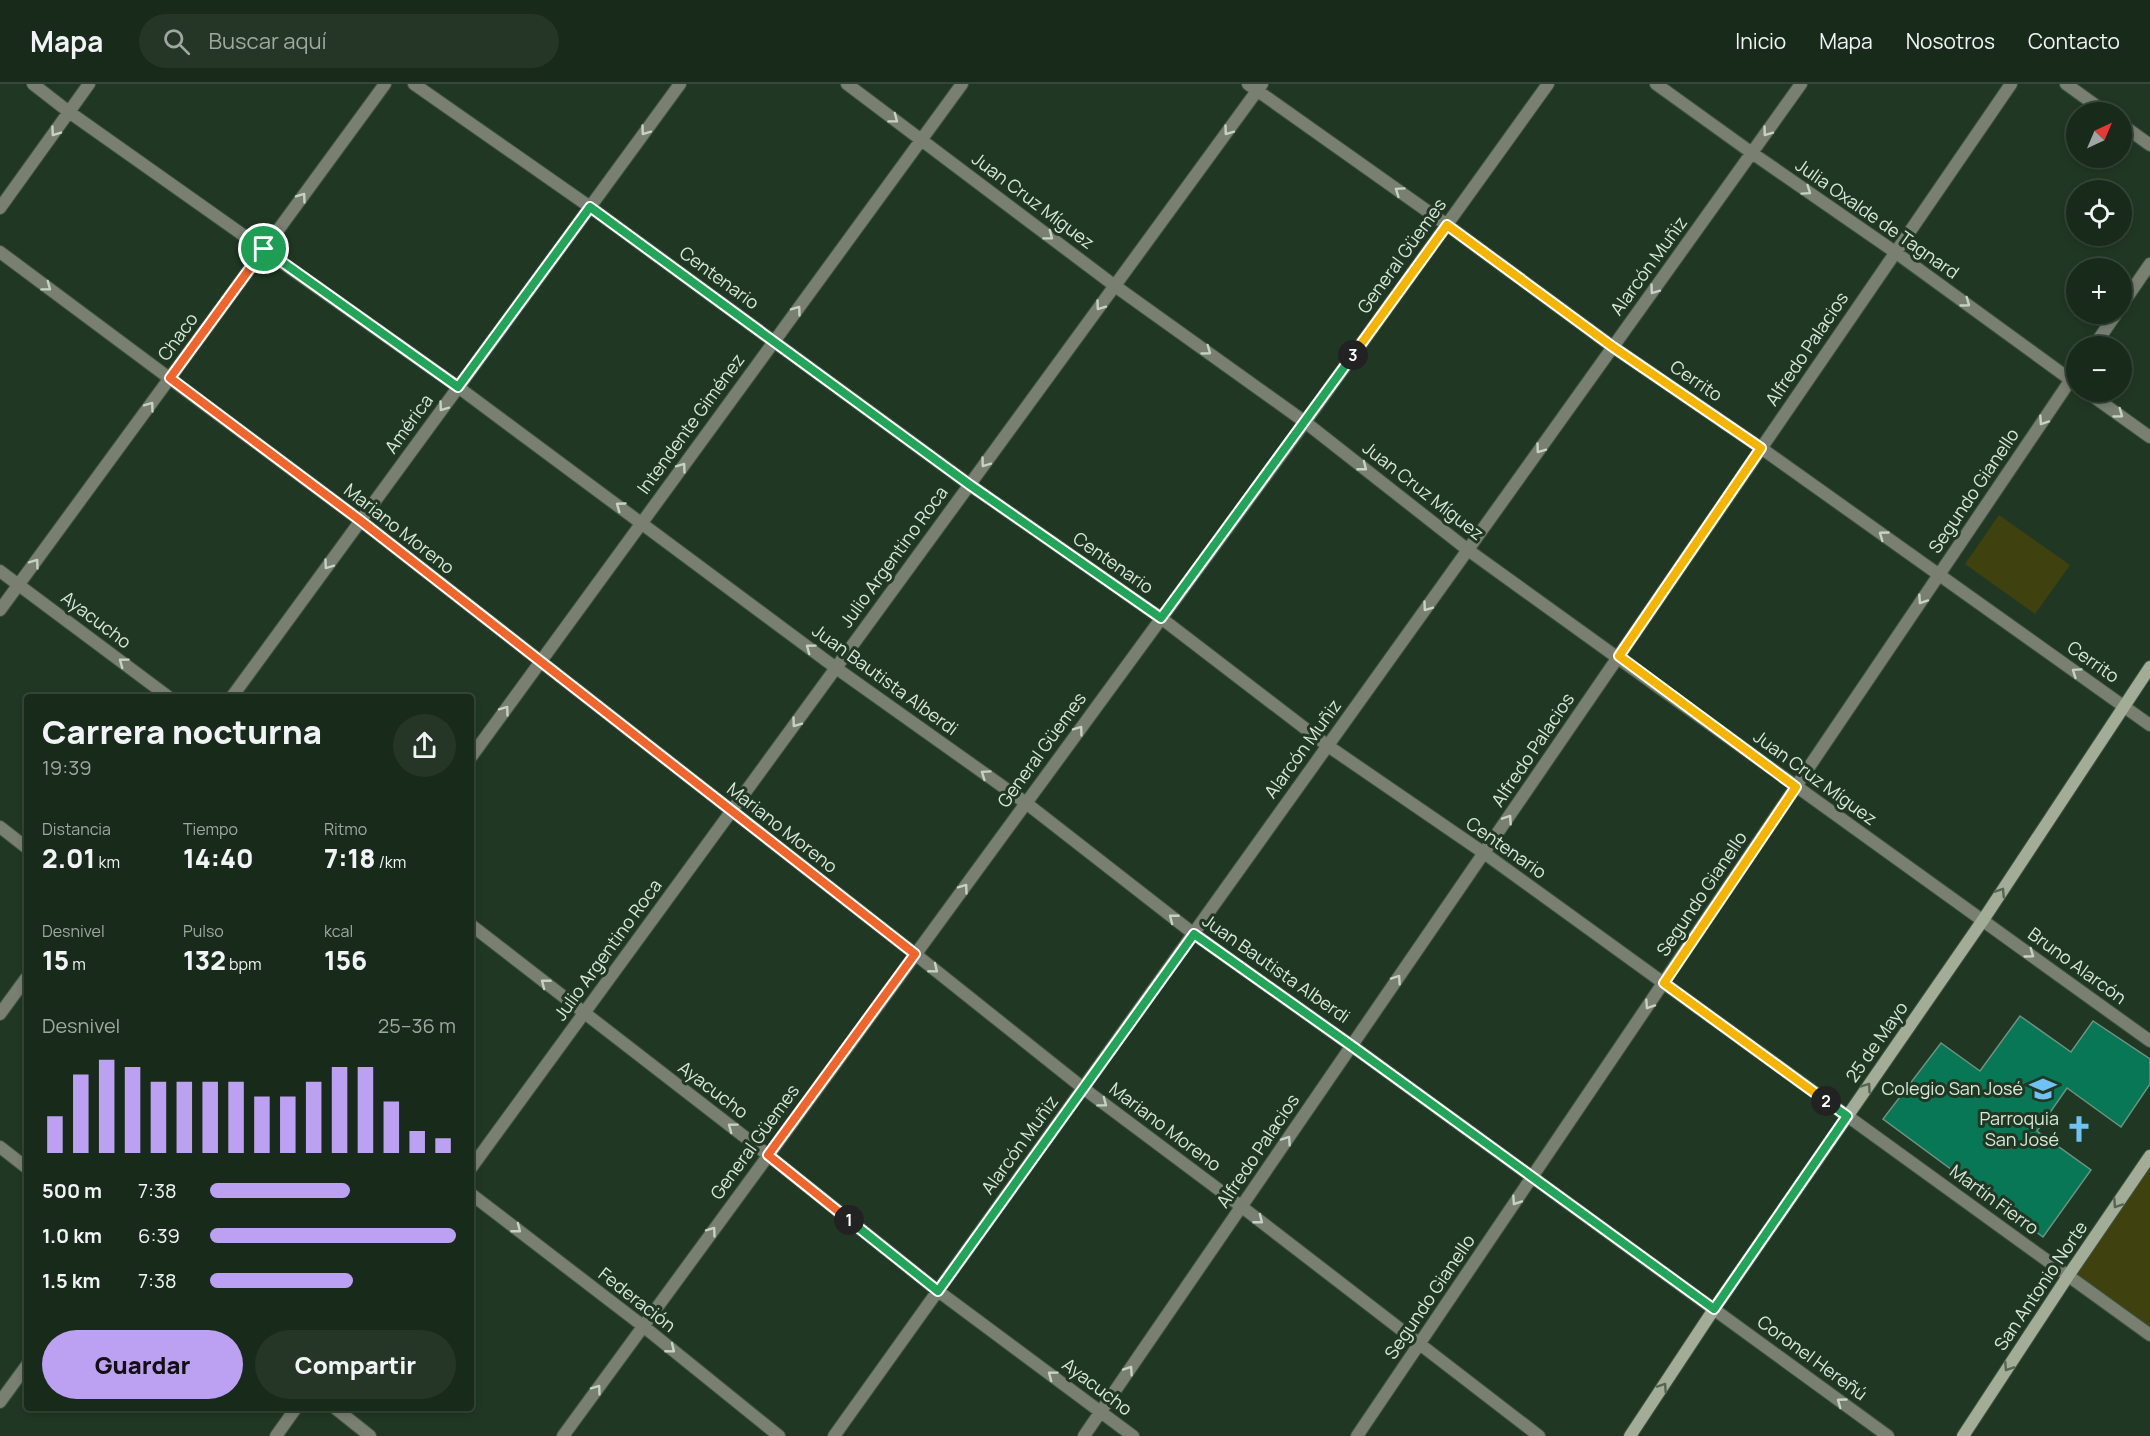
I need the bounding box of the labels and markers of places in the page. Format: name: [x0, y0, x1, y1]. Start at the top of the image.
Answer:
pin: [238, 223, 289, 274]
pin: 3: [1338, 340, 1368, 370]
school or university icon: Colegio San José: [2028, 1074, 2058, 1104]
place label: Colegio San José: [1881, 1076, 2023, 1100]
pin: 2: [1811, 1086, 1841, 1116]
place label: Parroquia San José: [1980, 1106, 2059, 1151]
church icon: Parroquia San José: [2064, 1114, 2094, 1144]
pin: 1: [834, 1205, 864, 1235]

